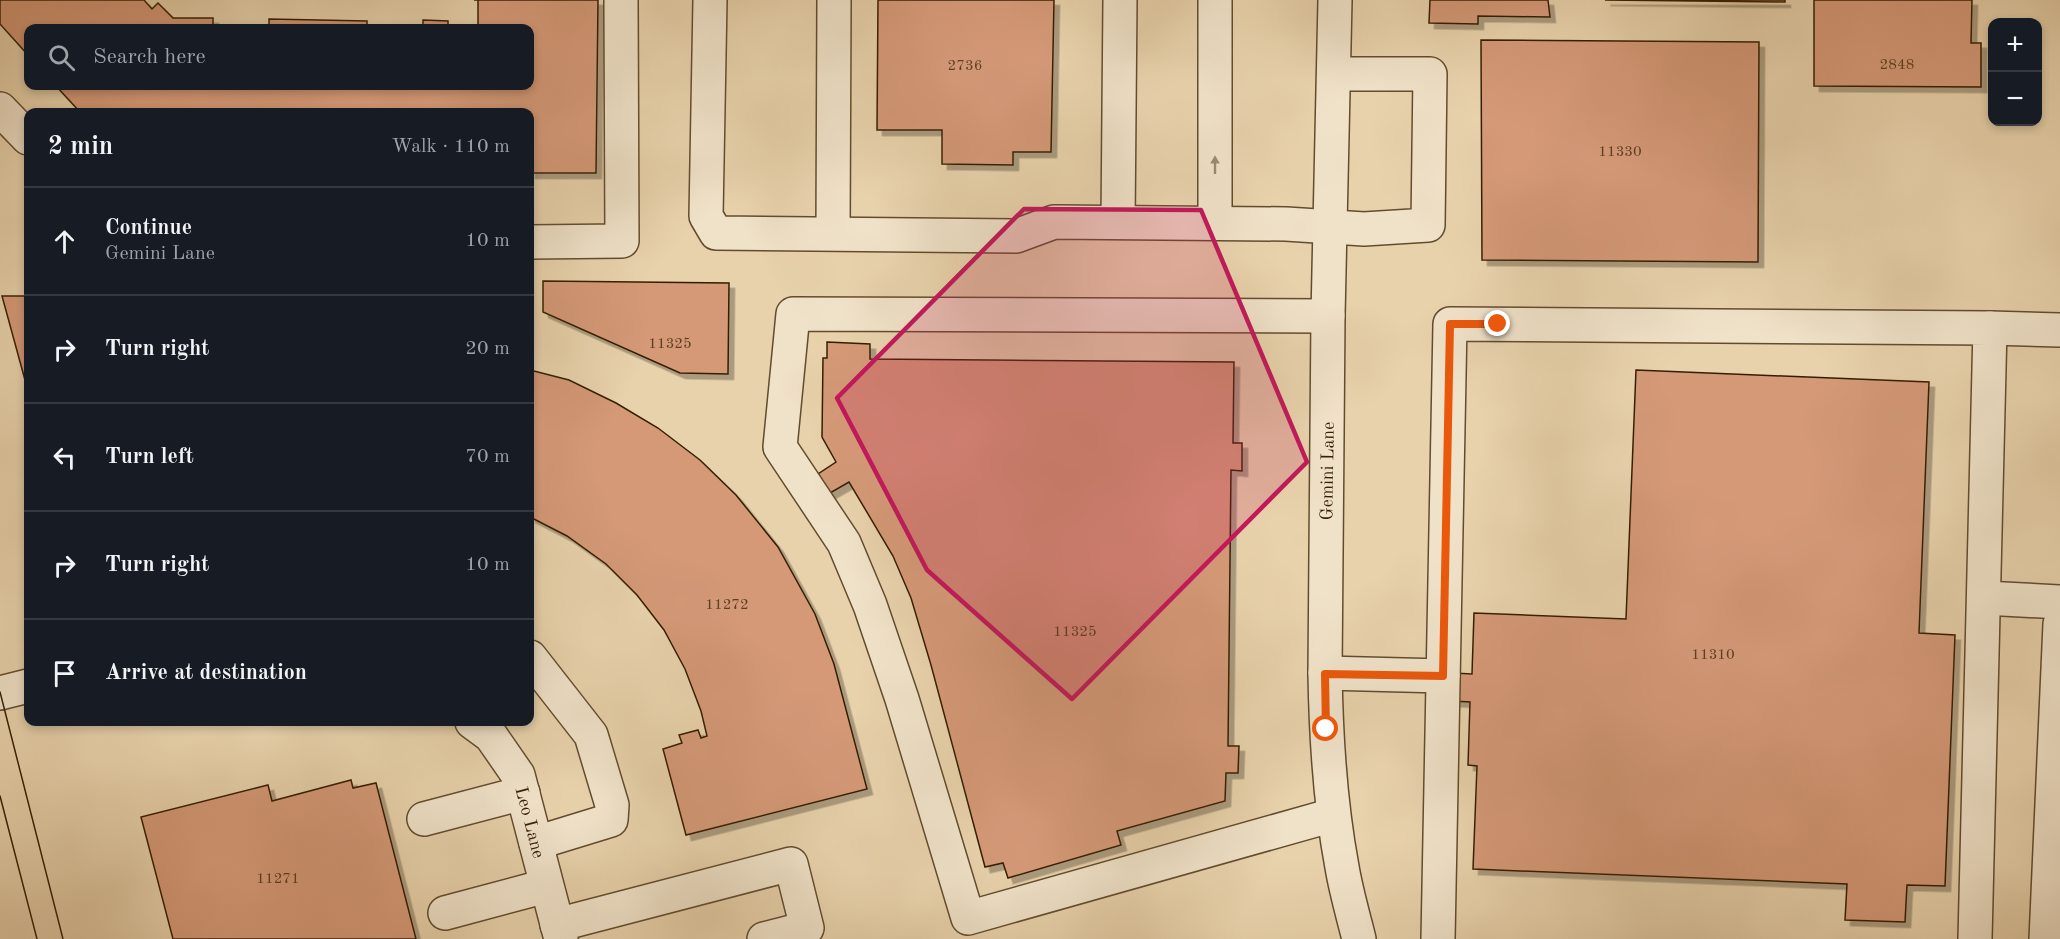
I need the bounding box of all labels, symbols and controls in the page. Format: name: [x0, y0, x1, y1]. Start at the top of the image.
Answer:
map controls: [1988, 18, 2042, 126]
button: +: [1988, 18, 2042, 72]
search box: [24, 24, 534, 90]
icon: search: [45, 41, 78, 74]
text: Search here: [93, 46, 206, 68]
house number: 2848: [1880, 58, 1914, 73]
house number: 2736: [948, 59, 982, 74]
button: −: [1988, 72, 2042, 126]
text: 2 min: [48, 134, 113, 160]
text: Walk · 110 m: [391, 137, 510, 157]
house number: 11330: [1598, 145, 1642, 160]
one-way arrow: [1210, 155, 1220, 174]
text: Continue: [105, 217, 192, 239]
icon: ahead: [48, 225, 81, 258]
text: 10 m: [465, 231, 510, 251]
text: Gemini Lane: [105, 244, 215, 264]
route end: [1484, 310, 1510, 336]
icon: right: [48, 333, 81, 366]
house number: 11325: [648, 337, 692, 352]
text: Turn right: [105, 338, 209, 360]
text: 20 m: [465, 339, 510, 359]
street label: Gemini Lane: [1318, 421, 1338, 521]
icon: left: [48, 441, 81, 474]
text: Turn left: [105, 446, 194, 468]
text: 70 m: [465, 447, 510, 467]
icon: right: [48, 549, 81, 582]
text: Turn right: [105, 554, 209, 576]
text: 10 m: [465, 555, 510, 575]
house number: 11272: [705, 598, 749, 613]
house number: 11325: [1053, 625, 1097, 640]
house number: 11310: [1691, 648, 1735, 663]
icon: arrive: [48, 657, 81, 690]
text: Arrive at destination: [105, 662, 307, 684]
route start: [1312, 715, 1338, 741]
street label: Leo Lane: [511, 785, 547, 860]
house number: 11271: [256, 872, 300, 887]

